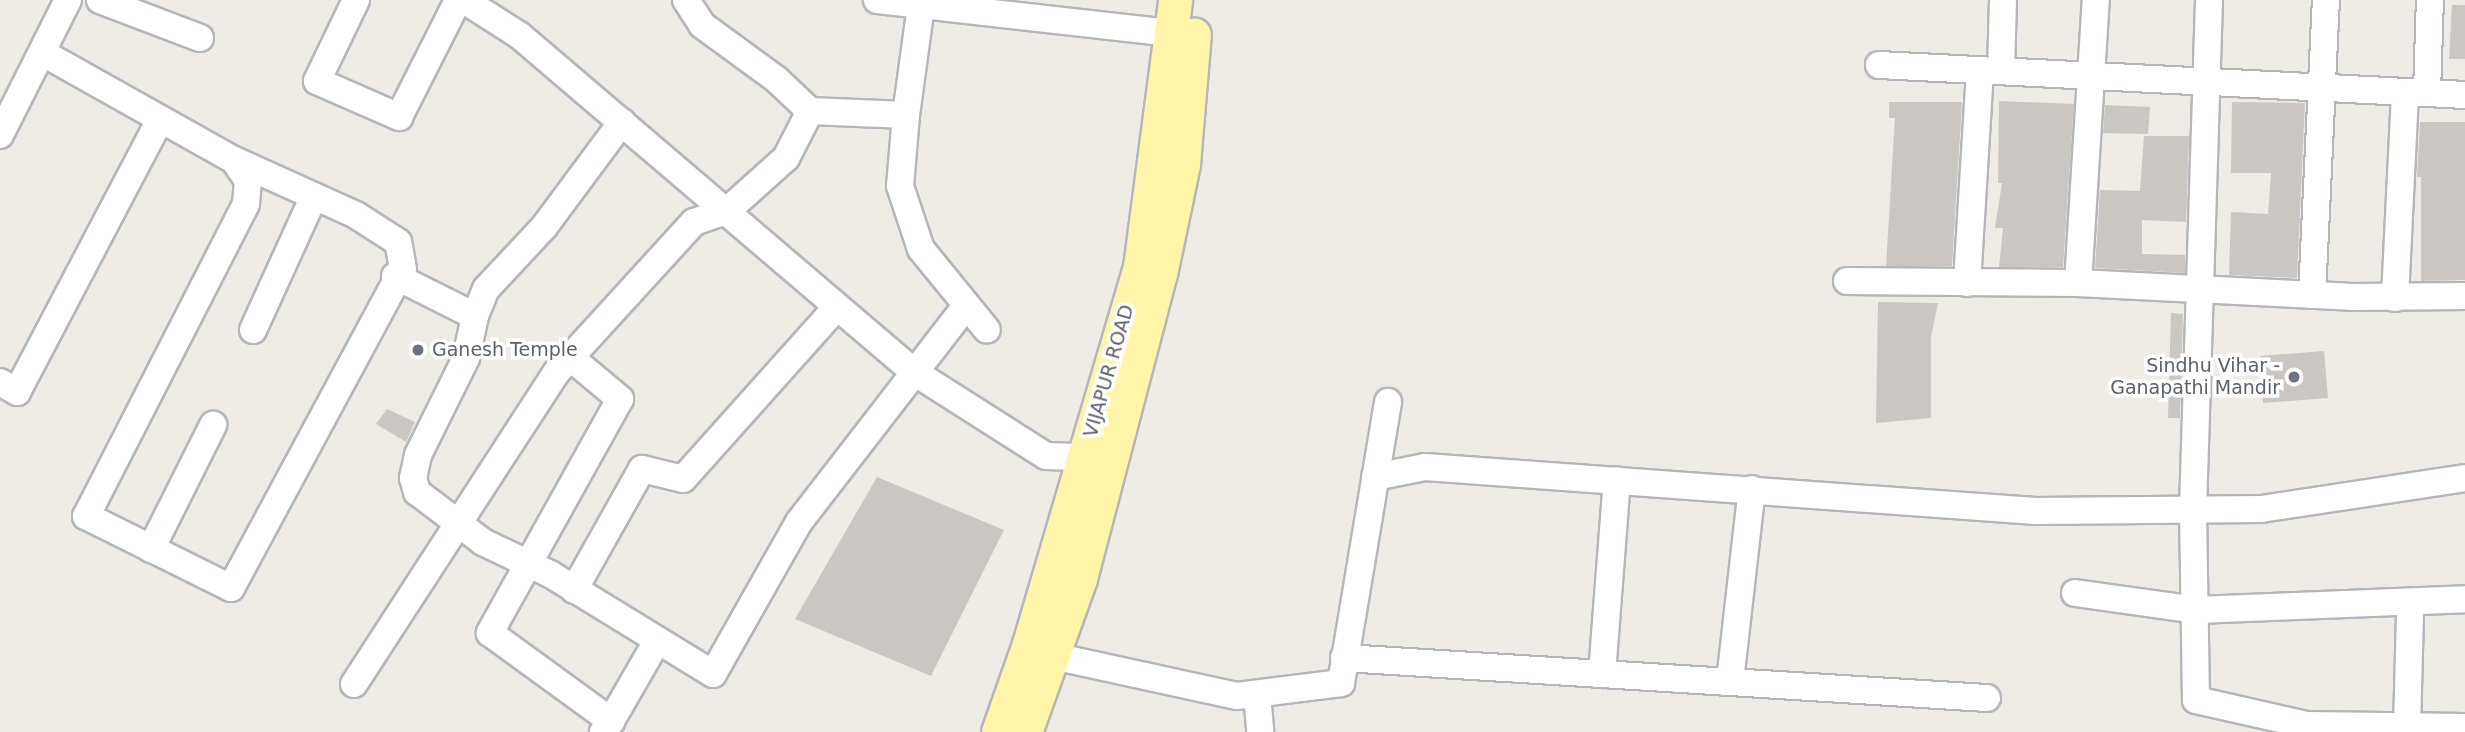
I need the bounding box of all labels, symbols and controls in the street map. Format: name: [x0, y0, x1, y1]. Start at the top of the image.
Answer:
street label: VIJAPUR ROAD: [1079, 302, 1139, 440]
place label: Ganesh Temple: [432, 339, 578, 361]
marker: Ganesh Temple: [410, 342, 426, 358]
place label: Sindhu Vihar - Ganapathi Mandir: [2110, 355, 2280, 399]
marker: Sindhu Vihar - Ganapathi Mandir: [2286, 369, 2302, 385]

